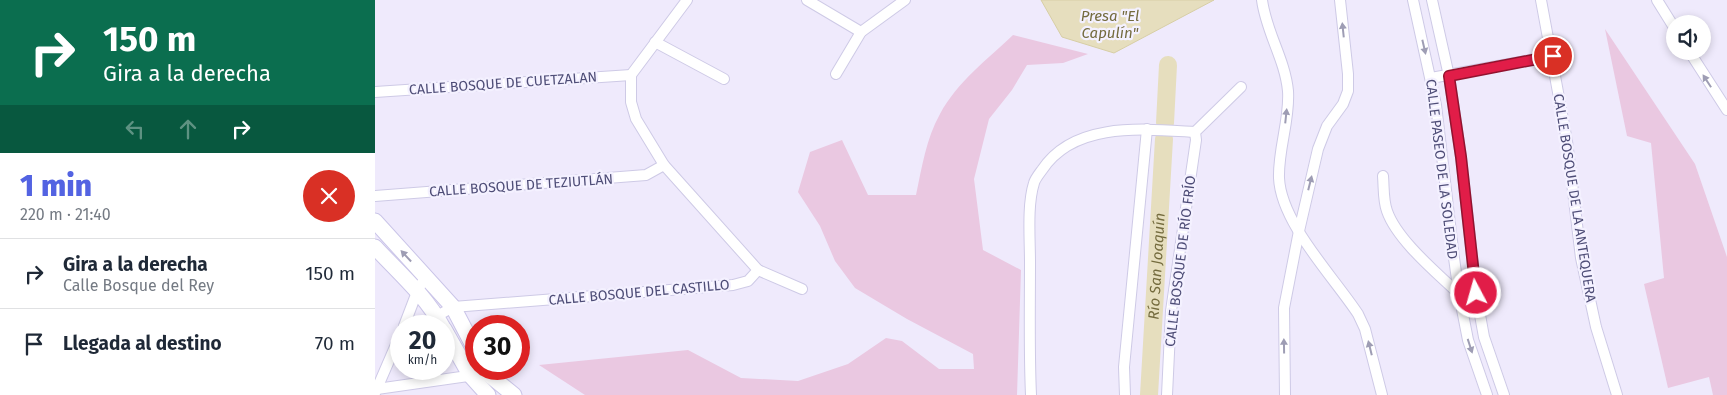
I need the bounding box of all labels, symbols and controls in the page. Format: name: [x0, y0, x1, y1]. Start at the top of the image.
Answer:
water label: Presa "El Capulín": [1081, 7, 1139, 42]
map controls: [1666, 15, 1711, 60]
button: sound: [1666, 15, 1711, 60]
text: 150 m: [103, 18, 196, 60]
icon: right: [20, 20, 85, 85]
one-way arrow: [1339, 21, 1347, 37]
pin: [1532, 35, 1574, 77]
one-way arrow: [1420, 40, 1428, 55]
icon: arrive: [1539, 42, 1567, 70]
text: Gira a la derecha: [103, 60, 271, 87]
street label: CALLE BOSQUE DE CUETZALAN: [408, 68, 598, 99]
one-way arrow: [1703, 74, 1712, 87]
street label: CALLE PASEO DE LA SOLEDAD: [1422, 78, 1461, 260]
street label: CALLE BOSQUE DE LA ANTEQUERA: [1550, 93, 1599, 304]
one-way arrow: [1282, 108, 1290, 124]
icon: left: [121, 115, 149, 143]
icon: ahead: [174, 115, 202, 143]
icon: right: [227, 115, 255, 143]
text: 1 min: [20, 168, 92, 204]
button: close: [303, 170, 355, 222]
street label: CALLE BOSQUE DE TEZIUTLÁN: [428, 170, 614, 200]
street label: CALLE BOSQUE DE RÍO FRÍO: [1161, 174, 1199, 348]
one-way arrow: [1306, 176, 1314, 191]
text: 220 m · 21:40: [20, 205, 111, 224]
water label: Río San Joaquín: [1144, 212, 1169, 320]
one-way arrow: [400, 251, 412, 263]
text: Gira a la derecha: [63, 253, 208, 276]
icon: right: [20, 260, 48, 288]
text: 150 m: [305, 262, 355, 285]
position arrow: [1449, 266, 1501, 318]
text: Calle Bosque del Rey: [63, 276, 214, 295]
street label: CALLE BOSQUE DEL CASTILLO: [548, 276, 730, 309]
speed limit sign: 30: [465, 315, 530, 380]
text: 20: [409, 326, 436, 356]
icon: arrive: [20, 330, 48, 358]
text: Llegada al destino: [63, 332, 222, 355]
text: 70 m: [315, 332, 355, 355]
one-way arrow: [1280, 338, 1288, 354]
one-way arrow: [1467, 339, 1475, 354]
one-way arrow: [1366, 340, 1374, 355]
text: km/h: [408, 353, 437, 367]

